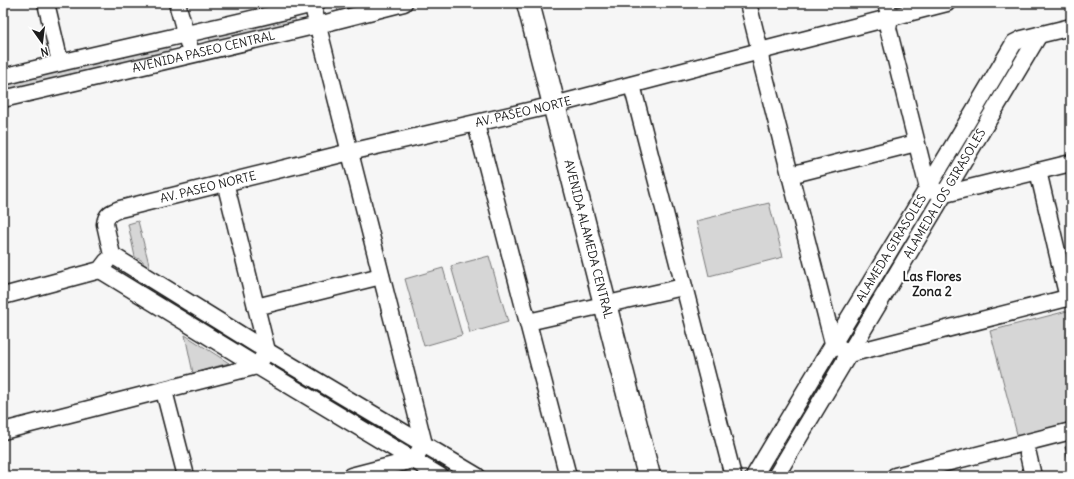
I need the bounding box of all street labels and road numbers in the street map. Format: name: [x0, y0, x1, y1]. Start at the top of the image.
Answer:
street label: AVENIDA PASEO CENTRAL: [131, 27, 277, 75]
street label: AV. PASEO NORTE: [474, 93, 573, 130]
street label: ALAMEDA LOS GIRASOLES: [900, 125, 989, 261]
street label: AVENIDA ALAMEDA CENTRAL: [561, 158, 617, 321]
street label: AV. PASEO NORTE: [158, 168, 257, 206]
street label: ALAMEDA GIRASOLES: [852, 191, 929, 304]

